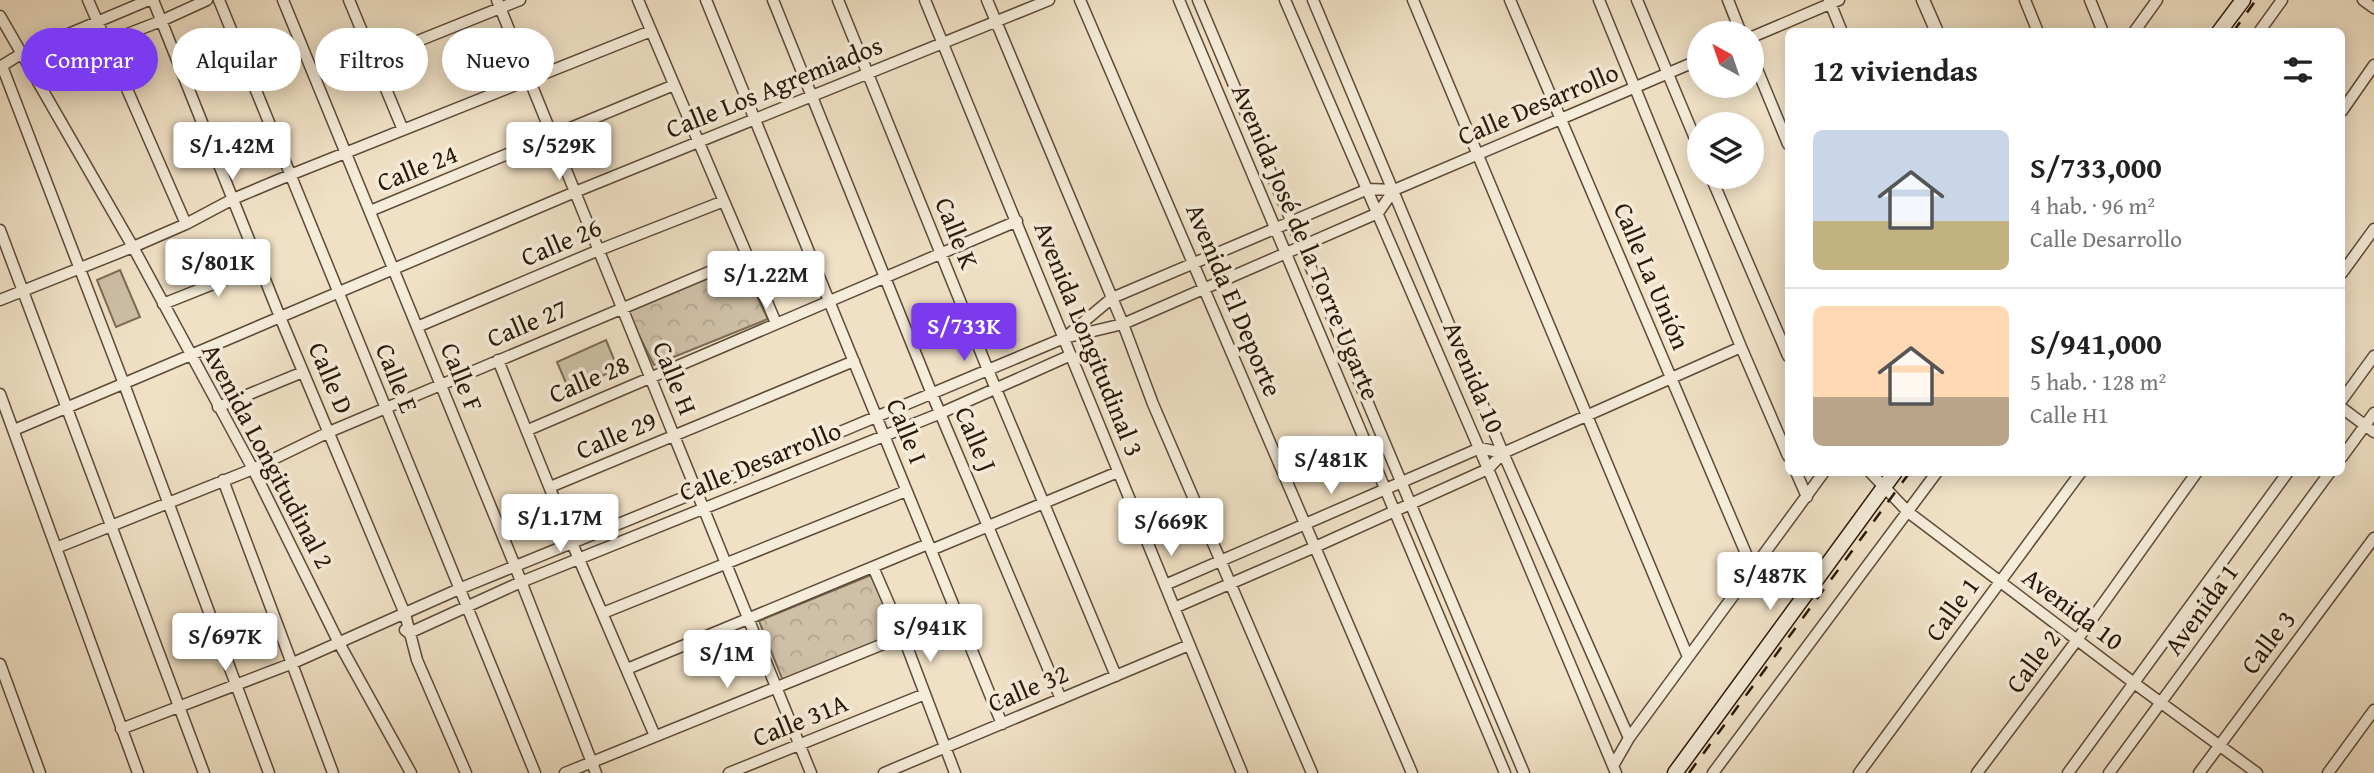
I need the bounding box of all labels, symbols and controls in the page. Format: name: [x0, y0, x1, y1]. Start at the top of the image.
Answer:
north arrow: [1687, 21, 1764, 98]
map controls: [1687, 21, 1764, 189]
street label: Calle Los Agremiados: [660, 25, 888, 148]
chip: Comprar: [21, 28, 158, 91]
chip: Alquilar: [172, 28, 301, 91]
chip: Filtros: [315, 28, 428, 91]
chip: Nuevo: [442, 28, 554, 91]
text: 12 viviendas: [1813, 48, 1978, 92]
icon: filters: [2279, 51, 2317, 89]
street label: Calle Desarrollo: [1451, 52, 1624, 155]
street label: Avenida José de la Torre Ugarte: [1222, 78, 1391, 406]
button: layers: [1687, 112, 1764, 189]
pin: S/1.42M: [167, 122, 297, 182]
pin: S/529K: [502, 122, 616, 182]
text: S/1.42M: [189, 128, 275, 161]
text: S/529K: [522, 128, 596, 161]
street label: Calle 24: [371, 134, 463, 201]
text: S/733,000: [2030, 145, 2162, 189]
icon: home: [1869, 158, 1953, 242]
text: 4 hab. · 96 m²: [2030, 189, 2155, 222]
street label: Calle K: [925, 191, 990, 275]
street label: Calle La Unión: [1604, 196, 1701, 356]
street label: Avenida El Deporte: [1176, 197, 1293, 402]
street label: Calle 26: [515, 207, 607, 276]
street label: Avenida Longitudinal 3: [1024, 215, 1154, 462]
text: Calle Desarrollo: [2030, 222, 2182, 255]
pin: S/801K: [161, 240, 275, 299]
text: S/801K: [181, 245, 255, 278]
pin: S/1.22M: [701, 252, 831, 311]
text: S/1.22M: [723, 257, 809, 290]
street label: Calle 27: [481, 288, 573, 357]
pin: S/733K: [907, 304, 1021, 363]
text: S/733K: [927, 309, 1001, 342]
street label: Avenida 10: [1433, 315, 1515, 439]
text: S/941,000: [2030, 321, 2162, 365]
icon: home: [1869, 334, 1953, 418]
street label: Calle H: [643, 335, 708, 420]
street label: Avenida Longitudinal 2: [192, 336, 344, 575]
street label: Calle D: [299, 336, 364, 420]
street label: Calle F: [431, 336, 494, 417]
street label: Calle E: [366, 337, 429, 419]
street label: Calle 28: [543, 344, 635, 413]
text: 5 hab. · 128 m²: [2030, 365, 2166, 398]
street label: Calle I: [877, 392, 938, 469]
text: Calle H1: [2030, 398, 2108, 431]
street label: Calle 29: [570, 400, 662, 469]
street label: Calle J: [945, 400, 1008, 477]
street label: Calle Desarrollo: [673, 410, 847, 511]
pin: S/481K: [1274, 436, 1388, 496]
text: S/481K: [1294, 442, 1368, 475]
pin: S/1.17M: [495, 494, 625, 554]
pin: S/669K: [1114, 498, 1228, 558]
text: S/1.17M: [517, 500, 603, 533]
text: S/669K: [1134, 504, 1208, 537]
pin: S/487K: [1713, 552, 1827, 612]
street label: Avenida 1: [2154, 555, 2247, 663]
text: S/487K: [1733, 558, 1807, 591]
street label: Avenida 10: [2015, 558, 2132, 660]
street label: Calle 1: [1915, 568, 1988, 649]
street label: Calle 3: [2231, 601, 2305, 682]
pin: S/941K: [873, 604, 987, 664]
text: S/941K: [893, 610, 967, 643]
pin: S/697K: [168, 614, 282, 673]
text: S/697K: [188, 619, 262, 652]
street label: Calle 2: [1996, 620, 2070, 701]
pin: S/1M: [686, 630, 768, 690]
text: S/1M: [700, 636, 754, 669]
street label: Calle 32: [982, 653, 1074, 722]
street label: Calle 31A: [746, 683, 854, 756]

